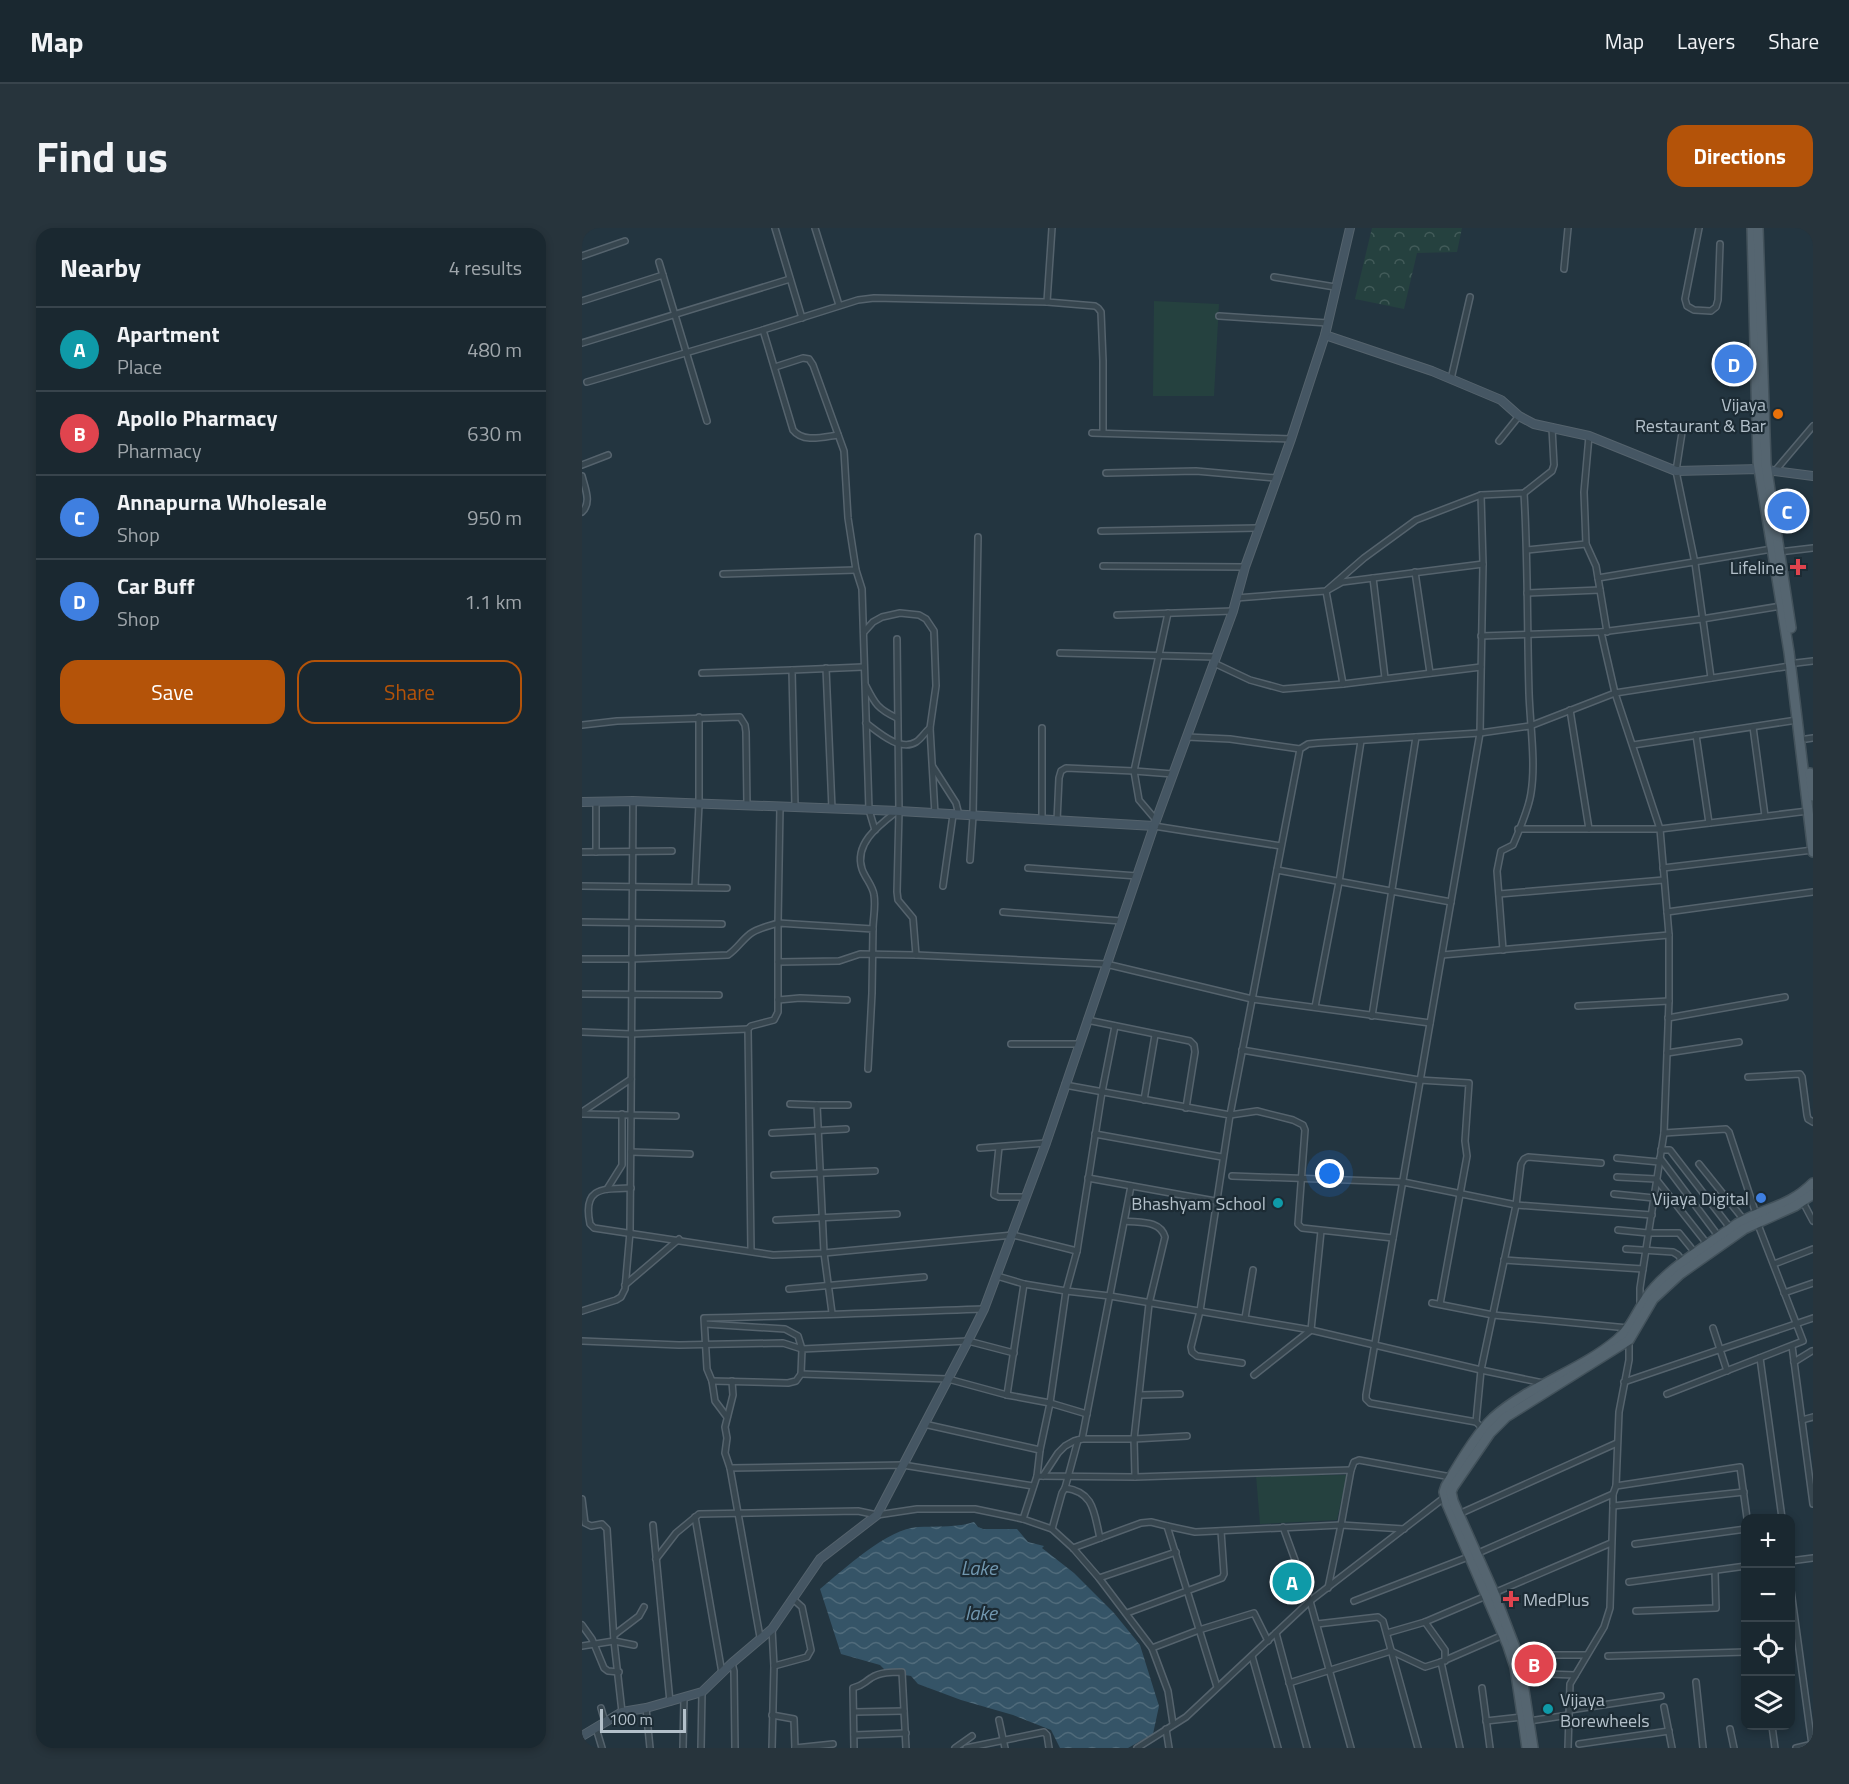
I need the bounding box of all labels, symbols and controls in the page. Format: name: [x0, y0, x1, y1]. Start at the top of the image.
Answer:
text: Map: [30, 20, 84, 63]
text: Map: [1605, 25, 1644, 57]
text: Layers: [1677, 25, 1735, 57]
text: Share: [1768, 25, 1819, 57]
text: Find us: [36, 124, 168, 188]
button: Directions: [1667, 125, 1813, 187]
text: Nearby: [60, 248, 141, 287]
text: 4 results: [449, 252, 522, 283]
text: Apartment: [117, 317, 220, 351]
text: A: [73, 334, 86, 365]
text: 480 m: [467, 334, 522, 365]
pin: D: [1714, 342, 1754, 386]
text: Place: [117, 351, 162, 382]
place label: Vijaya Restaurant & Bar: [1635, 391, 1766, 439]
text: Apollo Pharmacy: [117, 401, 277, 435]
marker: Vijaya Restaurant & Bar: [1771, 407, 1785, 421]
text: B: [73, 418, 86, 449]
text: 630 m: [467, 418, 522, 449]
text: Pharmacy: [117, 435, 202, 466]
text: Annapurna Wholesale: [117, 485, 327, 519]
pin: C: [1768, 488, 1806, 534]
text: C: [74, 502, 85, 533]
text: 950 m: [467, 502, 522, 533]
text: Shop: [117, 519, 160, 550]
place label: Lifeline: [1730, 554, 1784, 581]
marker: Lifeline: [1789, 558, 1807, 576]
text: Car Buff: [117, 569, 194, 603]
text: D: [73, 586, 86, 617]
text: 1.1 km: [465, 586, 522, 617]
text: Shop: [117, 603, 160, 634]
button: Save: [60, 660, 285, 724]
button: Share: [297, 660, 522, 724]
your location: [1315, 1159, 1344, 1188]
place label: Vijaya Digital: [1652, 1185, 1749, 1212]
place label: Bhashyam School: [1131, 1190, 1266, 1217]
marker: Vijaya Digital: [1754, 1191, 1768, 1205]
marker: Bhashyam School: [1271, 1196, 1285, 1210]
map controls: [1741, 1514, 1795, 1730]
button: +: [1741, 1514, 1795, 1568]
water label: Lake: [961, 1552, 999, 1583]
pin: A: [1272, 1560, 1312, 1604]
button: −: [1741, 1568, 1795, 1622]
place label: MedPlus: [1523, 1586, 1589, 1613]
marker: MedPlus: [1504, 1592, 1518, 1606]
water label: lake: [965, 1597, 999, 1628]
button: locate: [1741, 1622, 1795, 1676]
pin: B: [1514, 1642, 1554, 1686]
button: layers: [1741, 1676, 1795, 1730]
place label: Vijaya Borewheels: [1560, 1686, 1650, 1734]
marker: Vijaya Borewheels: [1541, 1702, 1555, 1716]
scale bar: [600, 1706, 686, 1734]
text: 100 m: [609, 1707, 653, 1731]

